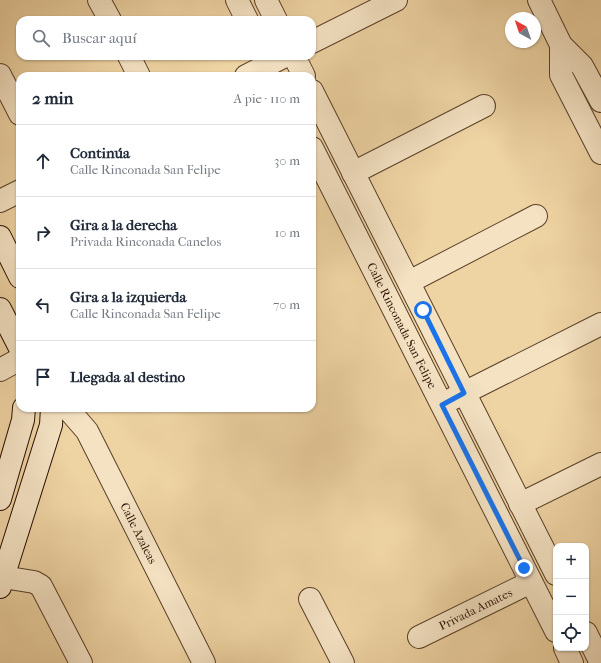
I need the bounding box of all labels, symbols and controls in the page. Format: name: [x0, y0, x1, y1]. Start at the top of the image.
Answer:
north arrow: [505, 12, 541, 48]
search box: [16, 16, 316, 60]
icon: search: [30, 27, 52, 49]
text: Buscar aquí: [62, 29, 137, 47]
text: 2 min: [32, 88, 73, 108]
text: A pie · 110 m: [233, 91, 300, 106]
text: Continúa: [70, 144, 130, 162]
icon: ahead: [32, 150, 54, 172]
text: 30 m: [274, 153, 300, 168]
text: Calle Rinconada San Felipe: [70, 162, 221, 177]
text: Gira a la derecha: [70, 216, 177, 234]
icon: right: [32, 222, 54, 244]
text: 10 m: [275, 225, 300, 240]
text: Privada Rinconada Canelos: [70, 234, 221, 249]
street label: Calle Rinconada San Felipe: [364, 260, 439, 391]
text: Gira a la izquierda: [70, 288, 186, 306]
icon: left: [32, 294, 54, 316]
text: 70 m: [273, 297, 300, 312]
route start: [414, 301, 432, 319]
text: Calle Rinconada San Felipe: [70, 306, 221, 321]
icon: arrive: [32, 366, 54, 388]
text: Llegada al destino: [70, 368, 185, 386]
street label: Calle Azaleas: [117, 500, 160, 567]
map controls: [553, 543, 589, 651]
button: +: [553, 543, 589, 579]
route end: [515, 559, 533, 577]
button: −: [553, 579, 589, 615]
street label: Privada Amates: [437, 585, 515, 633]
button: locate: [553, 615, 589, 651]

